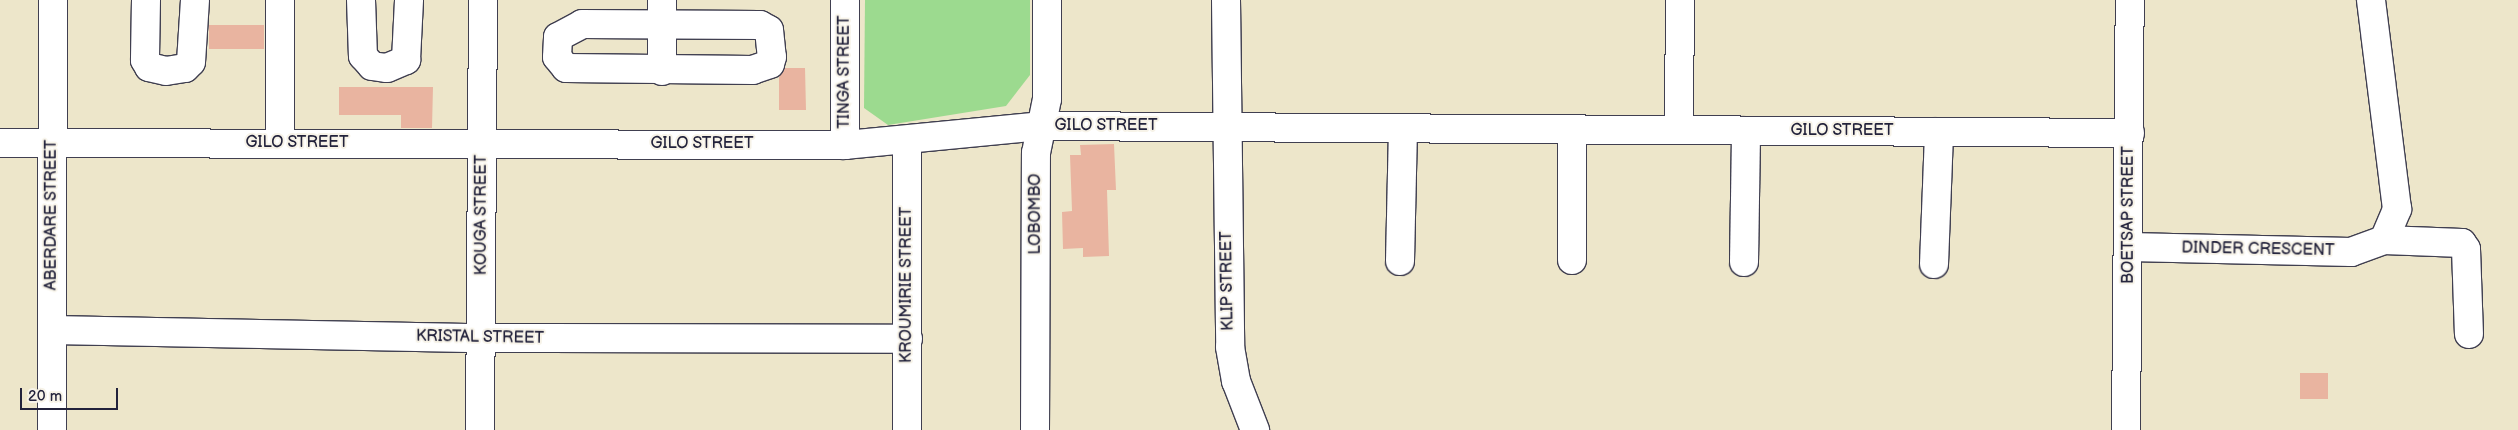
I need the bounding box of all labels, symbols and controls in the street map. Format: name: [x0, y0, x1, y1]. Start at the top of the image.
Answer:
street label: TINGA STREET: [835, 15, 855, 129]
street label: GILO STREET: [1054, 116, 1158, 136]
street label: GILO STREET: [1790, 121, 1894, 141]
street label: GILO STREET: [245, 133, 349, 153]
street label: GILO STREET: [650, 134, 754, 154]
street label: ABERDARE STREET: [42, 140, 62, 290]
street label: BOETSAP STREET: [2119, 146, 2139, 284]
street label: KOUGA STREET: [472, 155, 492, 275]
street label: LOBOMBO: [1026, 173, 1046, 255]
street label: KROUMIRIE STREET: [897, 207, 917, 363]
street label: KLIP STREET: [1218, 231, 1238, 331]
street label: DINDER CRESCENT: [2181, 239, 2335, 261]
street label: KRISTAL STREET: [416, 327, 544, 349]
scale bar: [22, 378, 120, 410]
text: 20 m: [28, 387, 62, 406]

